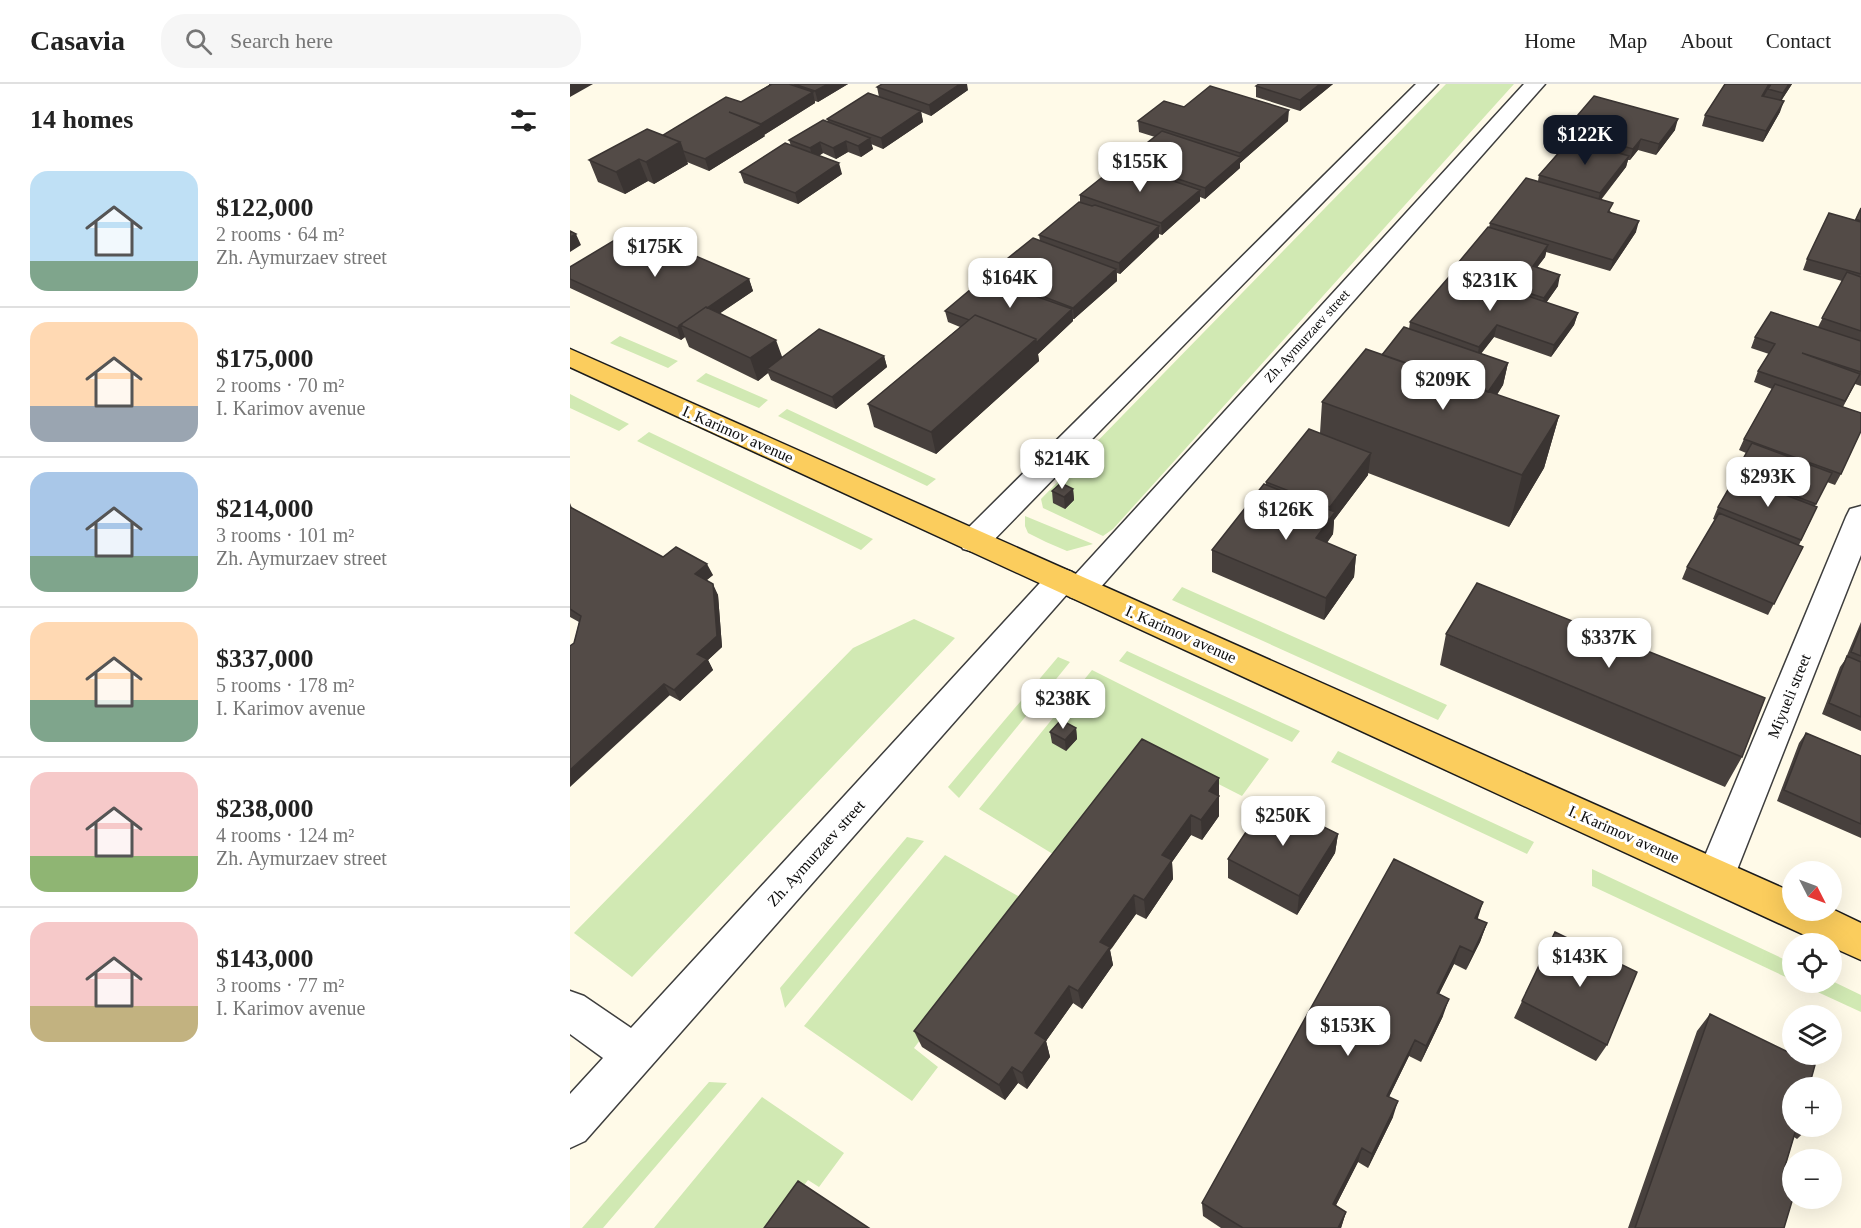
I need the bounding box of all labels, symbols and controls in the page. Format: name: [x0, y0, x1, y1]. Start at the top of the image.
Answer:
search box: [161, 14, 581, 68]
text: Casavia: [30, 25, 125, 56]
icon: search: [182, 25, 215, 58]
text: Search here: [230, 28, 333, 53]
text: Home: [1524, 29, 1576, 53]
text: Map: [1609, 29, 1647, 53]
text: About: [1680, 29, 1733, 53]
text: Contact: [1766, 29, 1831, 53]
icon: filters: [507, 104, 540, 137]
text: 14 homes: [30, 105, 133, 134]
pin: $122K: [1543, 115, 1627, 166]
text: $122K: [1557, 123, 1613, 145]
pin: $155K: [1098, 142, 1182, 193]
text: $155K: [1112, 150, 1168, 172]
text: $122,000: [216, 193, 314, 222]
icon: home: [78, 195, 150, 267]
text: 2 rooms · 64 m²: [216, 223, 344, 245]
pin: $175K: [613, 227, 697, 278]
text: $175K: [627, 235, 683, 257]
text: Zh. Aymurzaev street: [216, 246, 387, 268]
pin: $164K: [968, 258, 1052, 309]
pin: $231K: [1448, 261, 1532, 312]
text: $164K: [982, 266, 1038, 288]
text: $231K: [1462, 269, 1518, 291]
street label: Zh. Aymurzaev street: [1261, 286, 1353, 385]
text: $175,000: [216, 344, 314, 373]
icon: home: [78, 346, 150, 418]
pin: $209K: [1401, 360, 1485, 411]
text: $209K: [1415, 368, 1471, 390]
text: 2 rooms · 70 m²: [216, 374, 344, 396]
text: I. Karimov avenue: [216, 397, 365, 419]
street label: I. Karimov avenue: [680, 402, 796, 466]
pin: $214K: [1020, 439, 1104, 490]
text: $214K: [1034, 447, 1090, 469]
pin: $293K: [1726, 457, 1810, 508]
text: $293K: [1740, 465, 1796, 487]
pin: $126K: [1244, 490, 1328, 541]
text: $214,000: [216, 494, 314, 523]
icon: home: [78, 496, 150, 568]
text: $126K: [1258, 498, 1314, 520]
text: 3 rooms · 101 m²: [216, 524, 354, 546]
text: Zh. Aymurzaev street: [216, 547, 387, 569]
street label: I. Karimov avenue: [1123, 602, 1239, 666]
pin: $337K: [1567, 618, 1651, 669]
text: $337K: [1581, 626, 1637, 648]
text: $337,000: [216, 644, 314, 673]
icon: home: [78, 646, 150, 718]
street label: Miyueli street: [1764, 651, 1815, 741]
text: 5 rooms · 178 m²: [216, 674, 354, 696]
pin: $238K: [1021, 679, 1105, 730]
text: $238K: [1035, 687, 1091, 709]
text: I. Karimov avenue: [216, 697, 365, 719]
text: $238,000: [216, 794, 314, 823]
icon: home: [78, 796, 150, 868]
street label: Zh. Aymurzaev street: [764, 796, 869, 910]
pin: $250K: [1241, 796, 1325, 847]
street label: I. Karimov avenue: [1566, 802, 1682, 866]
text: $250K: [1255, 804, 1311, 826]
text: 4 rooms · 124 m²: [216, 824, 354, 846]
text: Zh. Aymurzaev street: [216, 847, 387, 869]
north arrow: [1782, 861, 1842, 921]
map controls: [1782, 861, 1842, 1209]
button: locate: [1782, 933, 1842, 993]
pin: $143K: [1538, 937, 1622, 988]
text: $143,000: [216, 944, 314, 973]
text: $143K: [1552, 945, 1608, 967]
icon: home: [78, 946, 150, 1018]
text: 3 rooms · 77 m²: [216, 974, 344, 996]
text: I. Karimov avenue: [216, 997, 365, 1019]
button: layers: [1782, 1005, 1842, 1065]
pin: $153K: [1306, 1006, 1390, 1057]
text: $153K: [1320, 1014, 1376, 1036]
button: +: [1782, 1077, 1842, 1137]
button: −: [1782, 1149, 1842, 1209]

